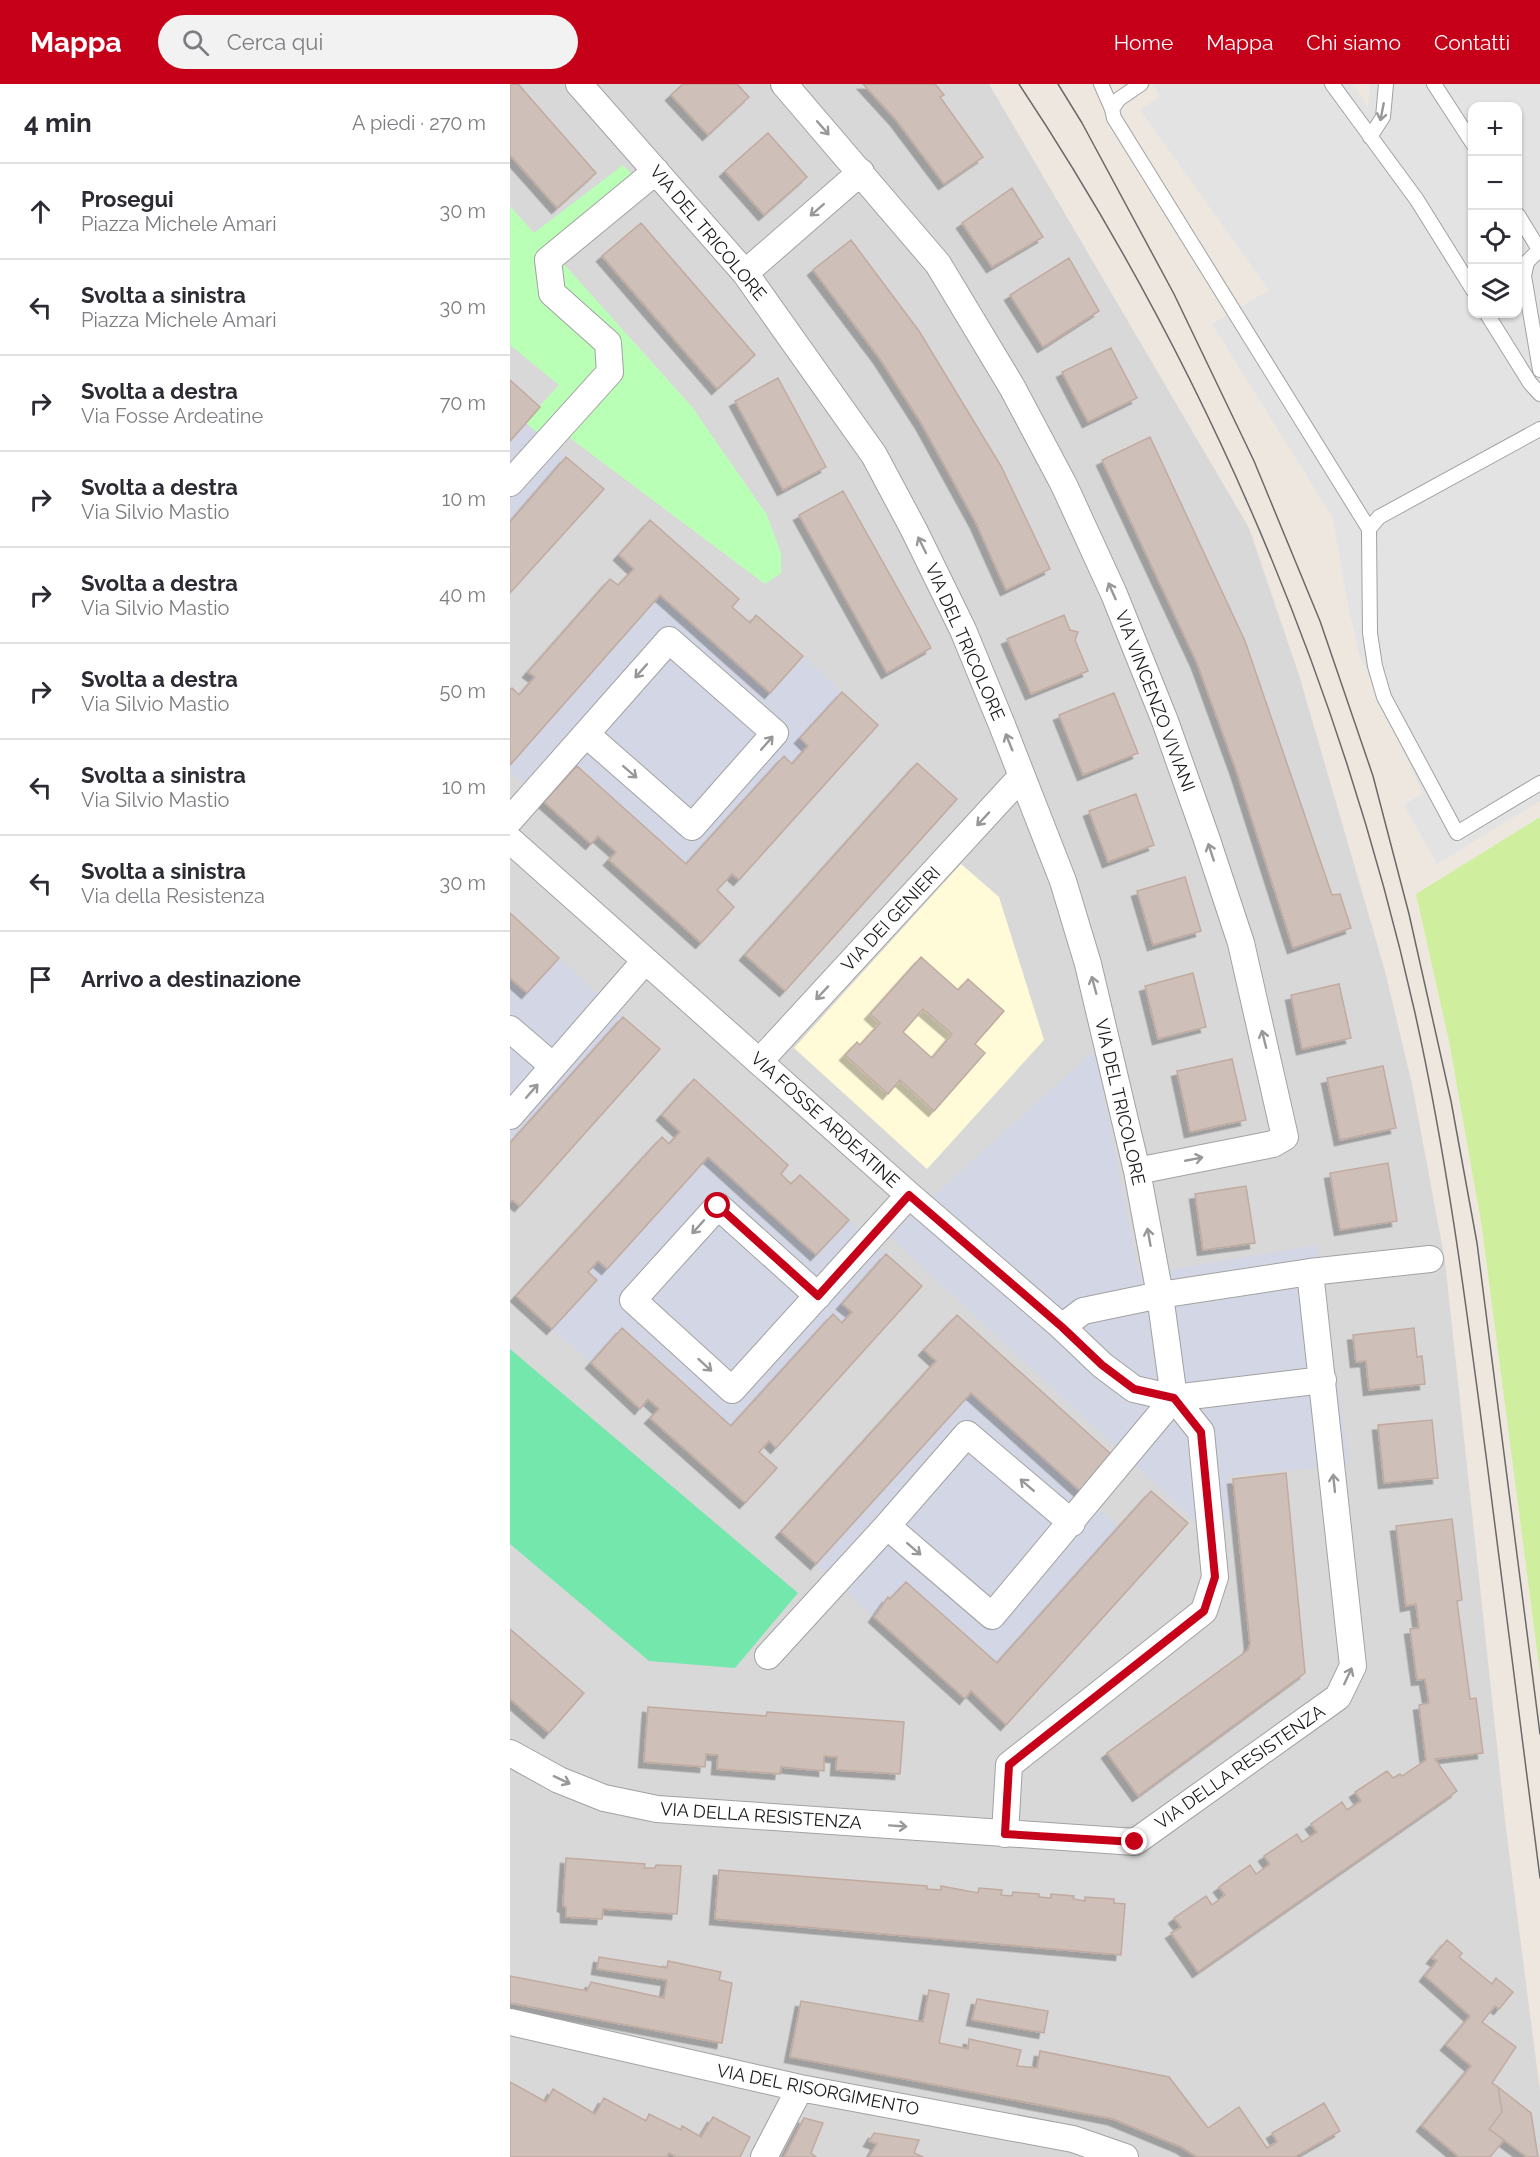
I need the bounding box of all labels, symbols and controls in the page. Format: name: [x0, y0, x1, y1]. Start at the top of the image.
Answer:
search box: [158, 15, 578, 69]
text: Mappa: [30, 26, 122, 59]
icon: search: [179, 26, 212, 59]
text: Cerca qui: [227, 29, 323, 55]
text: Home: [1114, 30, 1173, 55]
text: Mappa: [1206, 30, 1273, 55]
text: Chi siamo: [1306, 30, 1401, 55]
text: Contatti: [1434, 30, 1510, 55]
one-way arrow: [1376, 102, 1387, 122]
map controls: [1468, 102, 1522, 318]
button: +: [1468, 102, 1522, 156]
text: 4 min: [24, 108, 92, 138]
text: A piedi · 270 m: [352, 111, 486, 135]
one-way arrow: [816, 120, 830, 135]
button: −: [1468, 156, 1522, 210]
street label: VIA DEL TRICOLORE: [646, 161, 771, 305]
text: Prosegui: [81, 186, 174, 212]
icon: ahead: [24, 195, 57, 228]
text: 30 m: [440, 199, 486, 223]
one-way arrow: [810, 203, 825, 217]
button: locate: [1468, 210, 1522, 264]
text: Piazza Michele Amari: [81, 212, 277, 236]
button: layers: [1468, 264, 1522, 318]
text: Svolta a sinistra: [81, 282, 246, 308]
icon: left: [24, 291, 57, 324]
text: 30 m: [440, 295, 486, 319]
text: Piazza Michele Amari: [81, 308, 277, 332]
text: Svolta a destra: [81, 378, 238, 404]
icon: right: [24, 387, 57, 420]
text: 70 m: [440, 391, 486, 415]
text: Via Fosse Ardeatine: [81, 404, 263, 428]
text: Svolta a destra: [81, 474, 238, 500]
icon: right: [24, 483, 57, 516]
text: 10 m: [442, 487, 486, 511]
text: Via Silvio Mastio: [81, 500, 230, 524]
one-way arrow: [915, 536, 927, 554]
street label: VIA DEL TRICOLORE: [921, 560, 1010, 724]
text: Svolta a destra: [81, 570, 238, 596]
icon: right: [24, 579, 57, 612]
one-way arrow: [1106, 582, 1118, 600]
text: 40 m: [439, 583, 486, 607]
text: Via Silvio Mastio: [81, 596, 230, 620]
street label: VIA VINCENZO VIVIANI: [1111, 607, 1200, 794]
one-way arrow: [635, 663, 648, 679]
text: Svolta a destra: [81, 666, 238, 692]
icon: right: [24, 675, 57, 708]
text: 50 m: [439, 679, 486, 703]
text: Via Silvio Mastio: [81, 692, 230, 716]
one-way arrow: [1003, 733, 1014, 752]
one-way arrow: [760, 735, 774, 750]
text: Svolta a sinistra: [81, 762, 246, 788]
one-way arrow: [622, 765, 637, 779]
icon: left: [24, 771, 57, 804]
text: 10 m: [442, 775, 486, 799]
text: Via Silvio Mastio: [81, 788, 230, 812]
one-way arrow: [976, 811, 990, 826]
one-way arrow: [1204, 843, 1215, 862]
text: Svolta a sinistra: [81, 858, 246, 884]
street label: VIA DEI GENIERI: [837, 862, 944, 975]
icon: left: [24, 867, 57, 900]
text: 30 m: [440, 871, 486, 895]
text: Via della Resistenza: [81, 884, 265, 908]
icon: arrive: [24, 963, 57, 996]
text: Arrivo a destinazione: [81, 966, 301, 992]
one-way arrow: [1087, 976, 1099, 995]
one-way arrow: [815, 986, 829, 1001]
street label: VIA DEL TRICOLORE: [1091, 1017, 1150, 1187]
one-way arrow: [1257, 1030, 1269, 1049]
street label: VIA FOSSE ARDEATINE: [747, 1047, 904, 1192]
one-way arrow: [525, 1084, 539, 1099]
one-way arrow: [1184, 1153, 1204, 1164]
route start: [704, 1192, 730, 1218]
one-way arrow: [691, 1219, 705, 1234]
one-way arrow: [1143, 1228, 1154, 1248]
one-way arrow: [697, 1358, 712, 1372]
one-way arrow: [1328, 1474, 1339, 1493]
one-way arrow: [1020, 1478, 1035, 1492]
one-way arrow: [906, 1542, 921, 1556]
one-way arrow: [1343, 1668, 1355, 1686]
street label: VIA DELLA RESISTENZA: [1151, 1700, 1329, 1833]
one-way arrow: [552, 1775, 570, 1787]
street label: VIA DELLA RESISTENZA: [659, 1798, 863, 1833]
one-way arrow: [888, 1821, 908, 1832]
route end: [1121, 1828, 1147, 1854]
street label: VIA DEL RISORGIMENTO: [715, 2060, 921, 2119]

